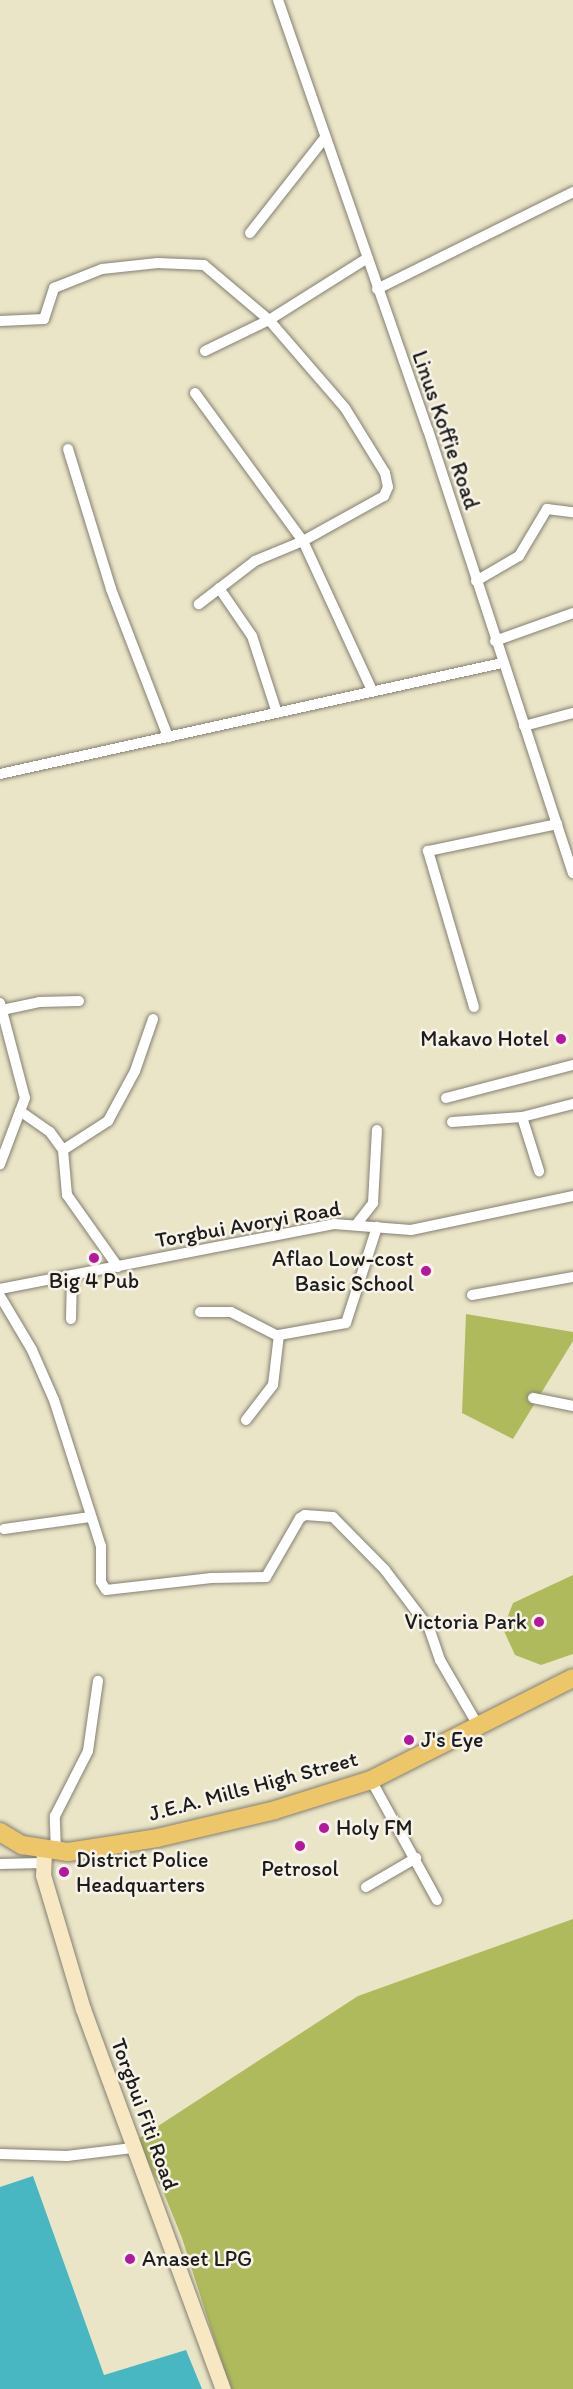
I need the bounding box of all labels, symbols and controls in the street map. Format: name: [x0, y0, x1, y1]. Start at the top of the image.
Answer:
street label: Linus Koffie Road: [407, 347, 485, 513]
place label: Makavo Hotel: [420, 1026, 549, 1052]
marker: Makavo Hotel: [554, 1032, 568, 1046]
street label: Torgbui Avoryi Road: [154, 1195, 342, 1253]
place label: Aflao Low-cost Basic School: [272, 1245, 414, 1296]
marker: Big 4 Pub: [87, 1251, 101, 1265]
marker: Aflao Low-cost Basic School: [419, 1264, 433, 1278]
place label: Big 4 Pub: [49, 1268, 139, 1294]
place label: Victoria Park: [405, 1609, 527, 1635]
marker: Victoria Park: [532, 1615, 546, 1629]
place label: J's Eye: [421, 1727, 484, 1753]
marker: J's Eye: [402, 1733, 416, 1747]
street label: J.E.A. Mills High Street: [146, 1745, 360, 1827]
place label: Holy FM: [336, 1815, 413, 1841]
marker: Holy FM: [317, 1821, 331, 1835]
marker: Petrosol: [293, 1839, 307, 1853]
place label: District Police Headquarters: [76, 1846, 208, 1898]
place label: Petrosol: [261, 1856, 339, 1882]
marker: District Police Headquarters: [57, 1865, 71, 1879]
street label: Torgbui Fiti Road: [105, 2035, 185, 2193]
place label: Anaset LPG: [142, 2246, 252, 2272]
marker: Anaset LPG: [123, 2252, 137, 2266]

